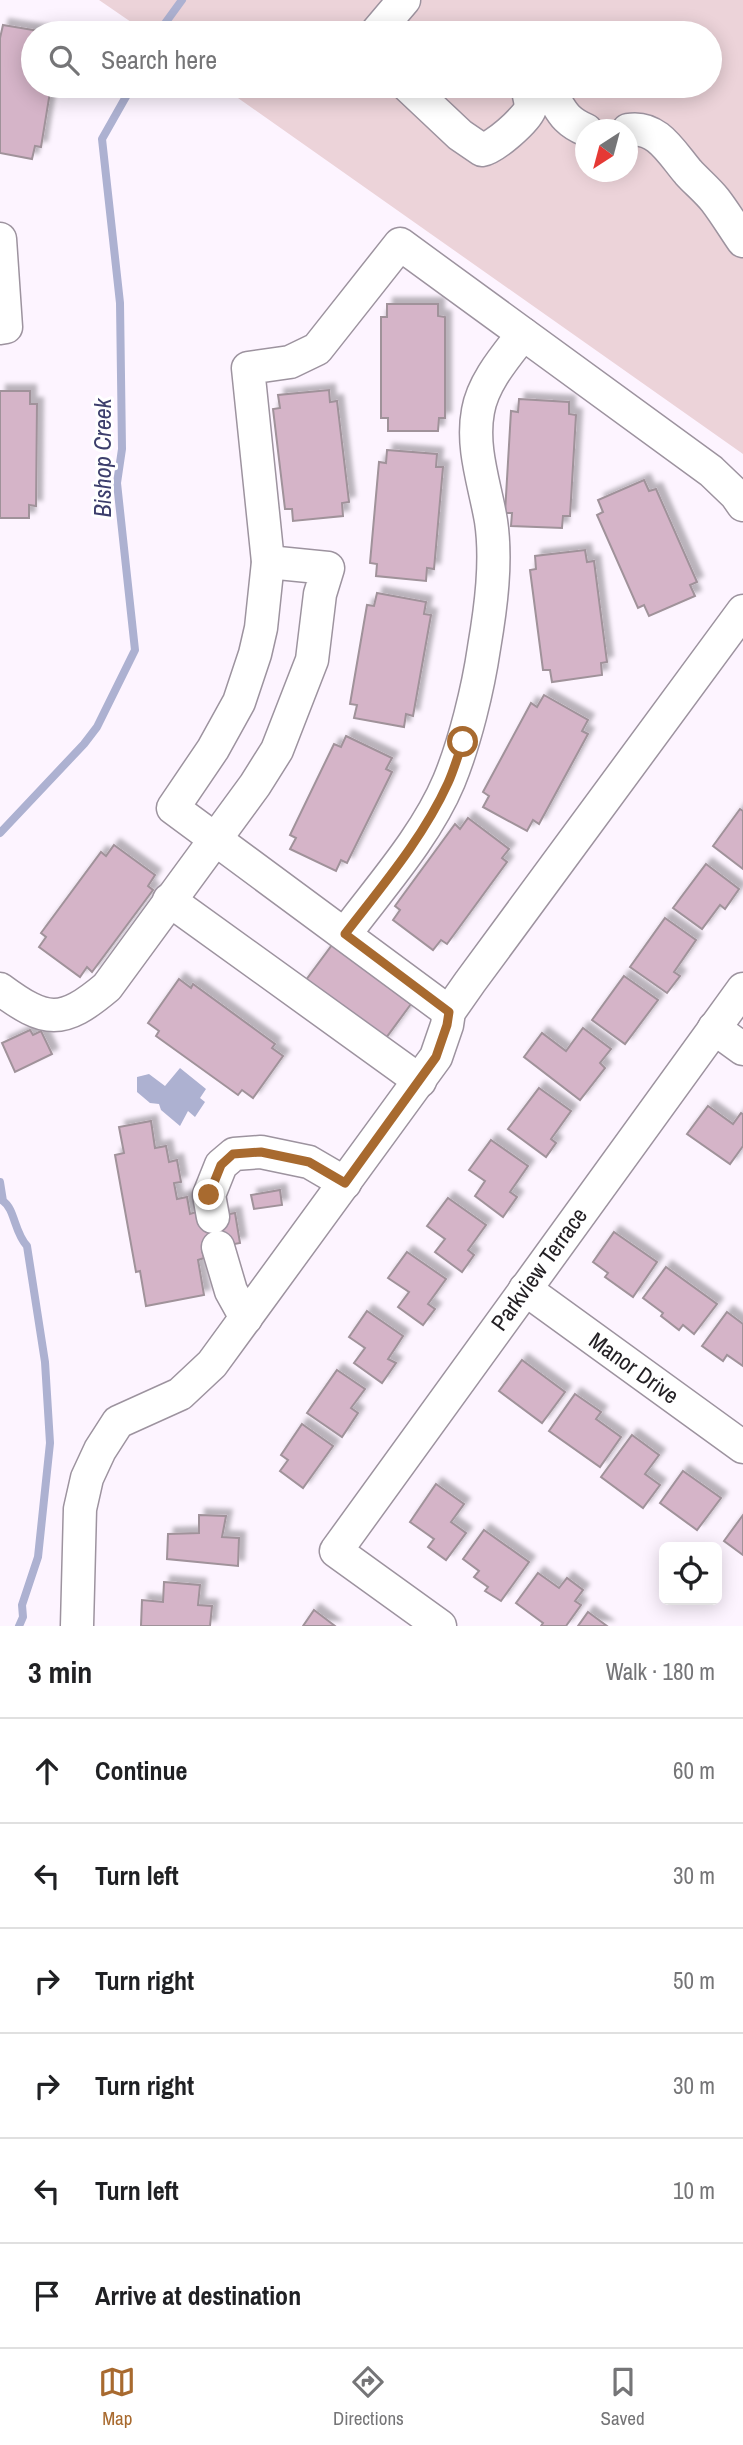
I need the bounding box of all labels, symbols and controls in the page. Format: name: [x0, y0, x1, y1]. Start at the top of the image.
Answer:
search box: [21, 21, 722, 98]
icon: search: [45, 41, 83, 79]
text: Search here: [101, 42, 217, 77]
north arrow: [575, 119, 638, 182]
water label: Bishop Creek: [86, 397, 118, 518]
route start: [447, 726, 478, 757]
route end: [193, 1179, 224, 1210]
street label: Parkview Terrace: [483, 1201, 594, 1337]
street label: Manor Drive: [583, 1325, 685, 1411]
map controls: [659, 1542, 722, 1605]
button: locate: [659, 1542, 722, 1605]
text: 3 min: [28, 1652, 92, 1692]
text: Walk · 180 m: [606, 1656, 715, 1687]
icon: ahead: [28, 1752, 66, 1790]
text: Continue: [95, 1753, 187, 1788]
text: 60 m: [673, 1755, 715, 1786]
icon: left: [28, 1857, 66, 1895]
text: Turn left: [95, 1858, 179, 1893]
text: 30 m: [673, 1860, 715, 1891]
icon: right: [28, 1962, 66, 2000]
text: Turn right: [95, 1963, 194, 1998]
text: 50 m: [673, 1965, 715, 1996]
icon: right: [28, 2067, 66, 2105]
text: Turn right: [95, 2068, 194, 2103]
text: 30 m: [673, 2070, 715, 2101]
icon: left: [28, 2172, 66, 2210]
text: Turn left: [95, 2173, 179, 2208]
text: 10 m: [673, 2175, 715, 2206]
icon: arrive: [28, 2277, 66, 2315]
text: Arrive at destination: [95, 2278, 301, 2313]
tab: Map: [98, 2363, 136, 2431]
tab: Directions: [333, 2363, 404, 2431]
tab: Saved: [601, 2363, 645, 2431]

